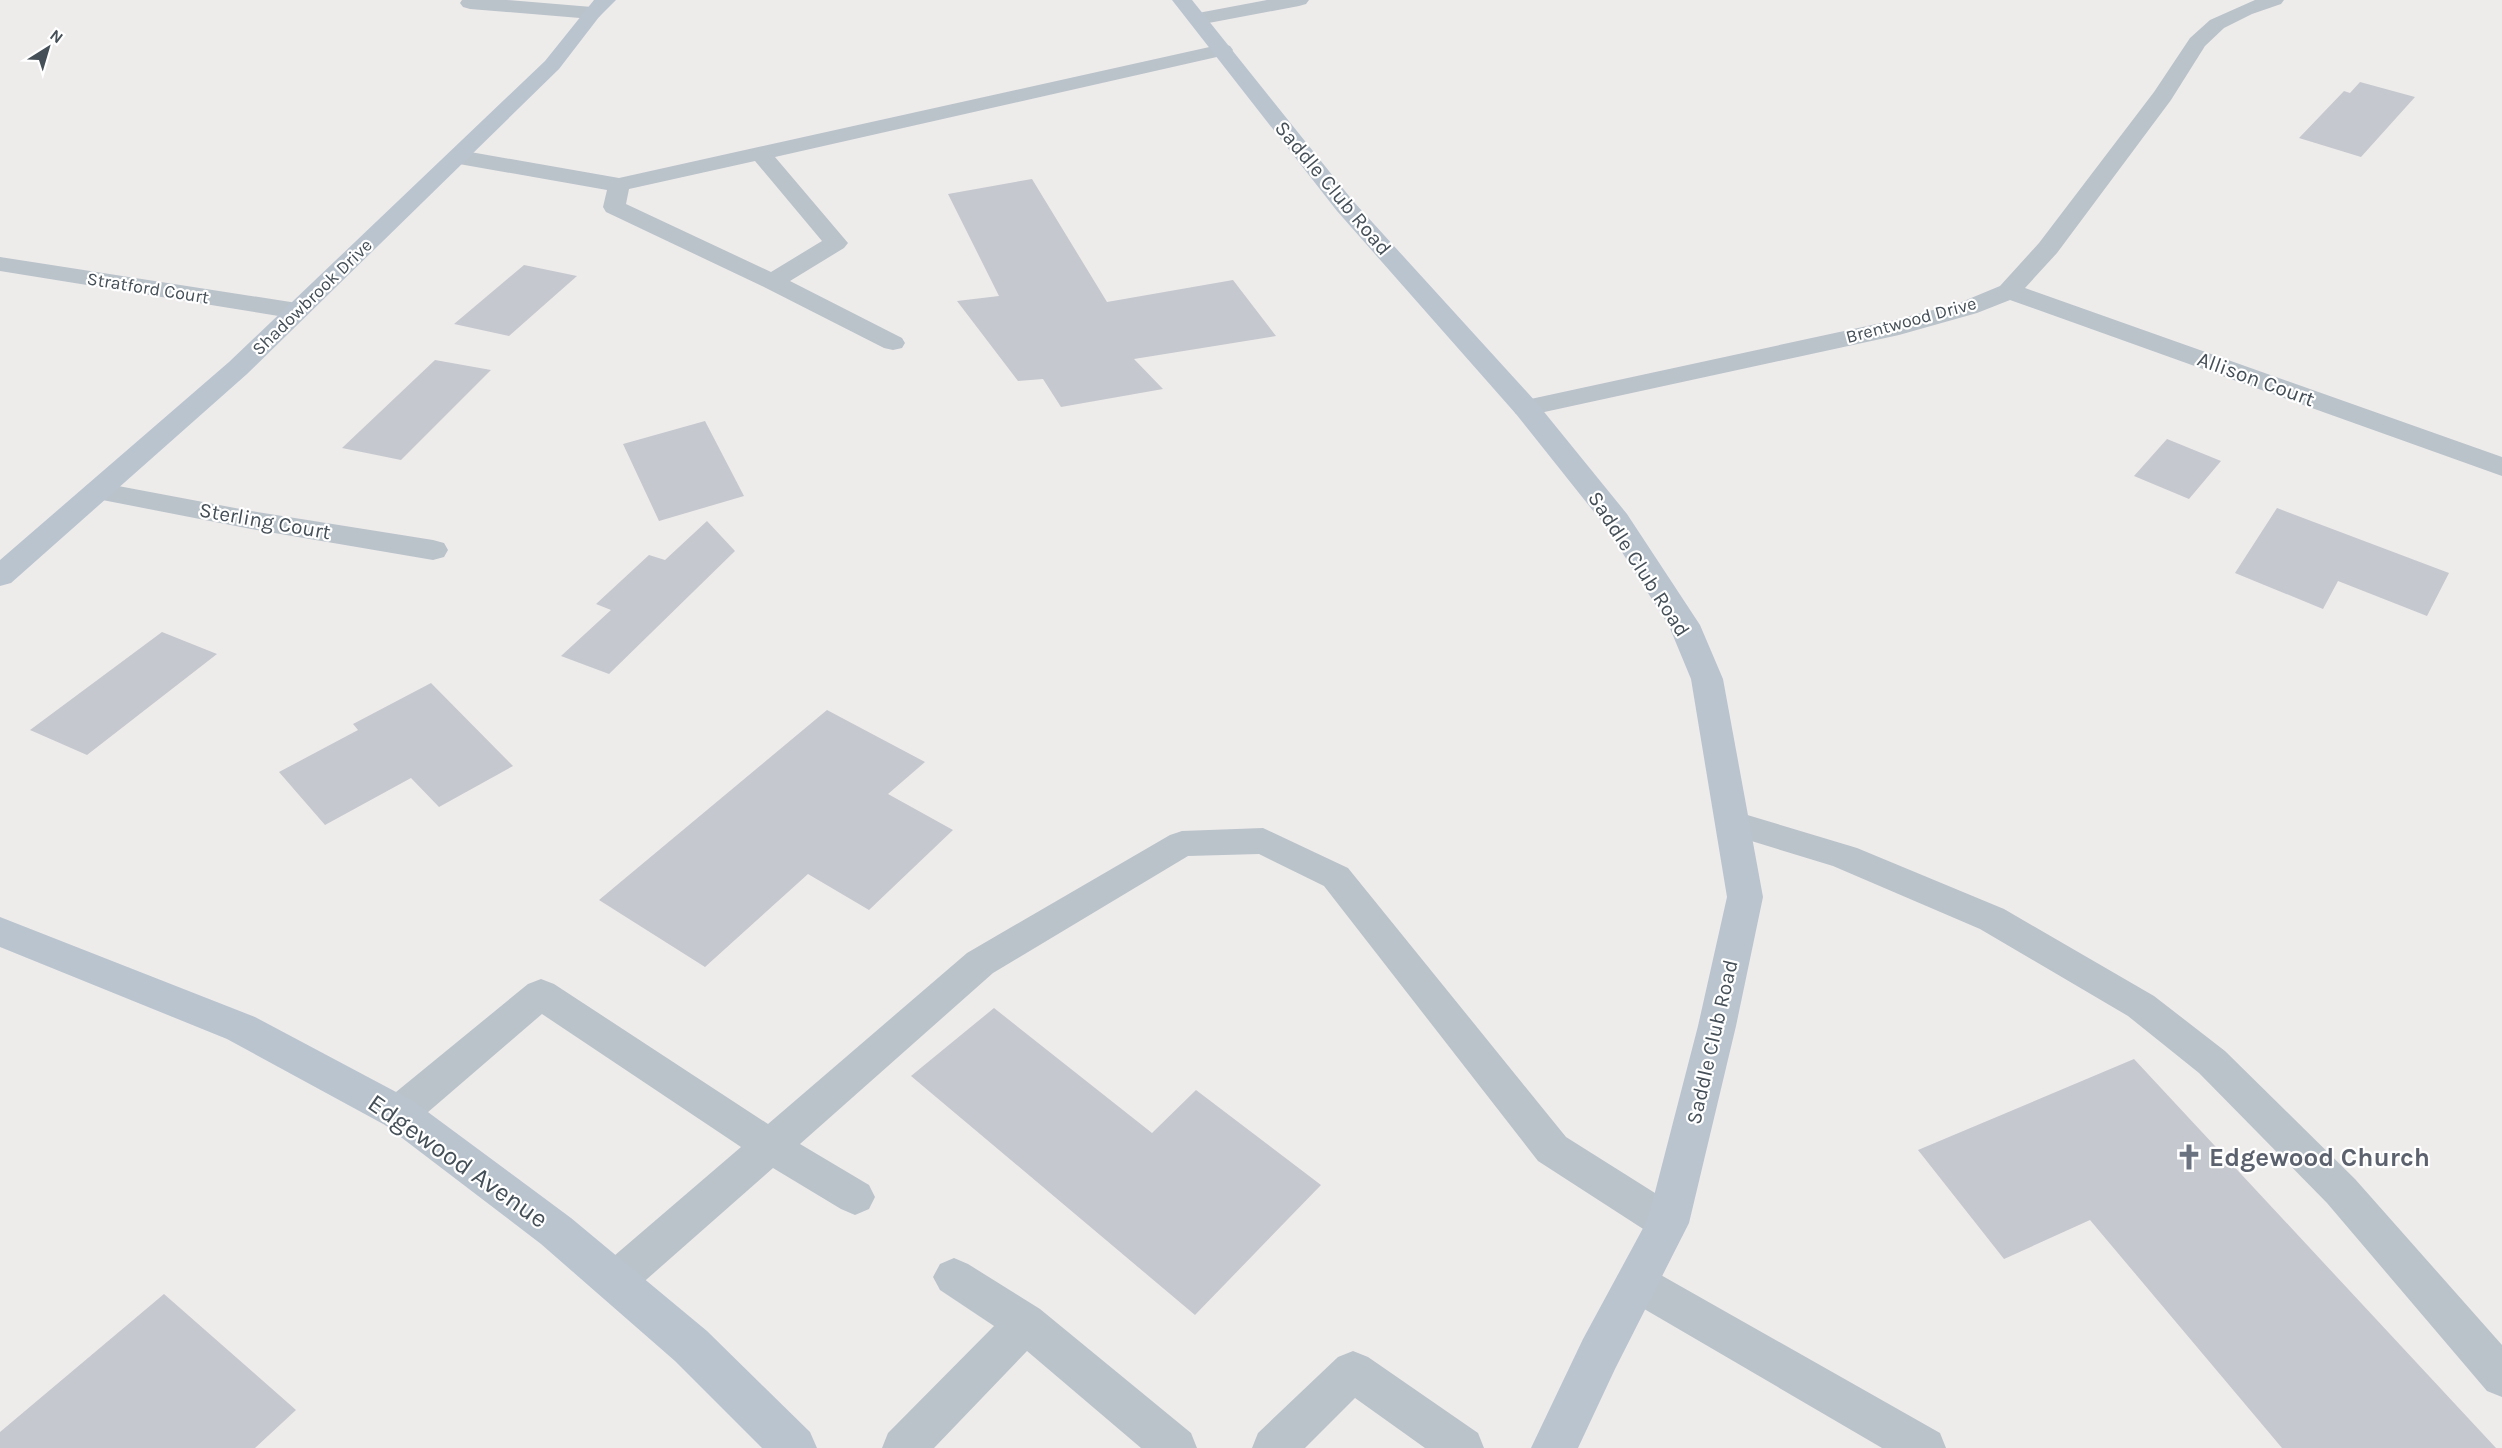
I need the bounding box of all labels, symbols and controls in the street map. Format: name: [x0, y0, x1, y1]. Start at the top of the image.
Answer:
north arrow: [18, 18, 78, 78]
text: N: [46, 25, 67, 47]
street label: Saddle Club Road: [1270, 116, 1396, 260]
street label: Shadowbrook Drive: [247, 234, 377, 360]
street label: Stratford Court: [85, 267, 211, 309]
street label: Brentwood Drive: [1843, 292, 1979, 348]
street label: Allison Court: [2194, 347, 2318, 411]
street label: Saddle Club Road: [1583, 487, 1695, 641]
street label: Sterling Court: [197, 498, 333, 544]
street label: Saddle Club Road: [1681, 957, 1743, 1127]
street label: Edgewood Avenue: [362, 1087, 554, 1235]
church icon: Edgewood Church: [2174, 1142, 2204, 1172]
place label: Edgewood Church: [2209, 1142, 2430, 1173]

